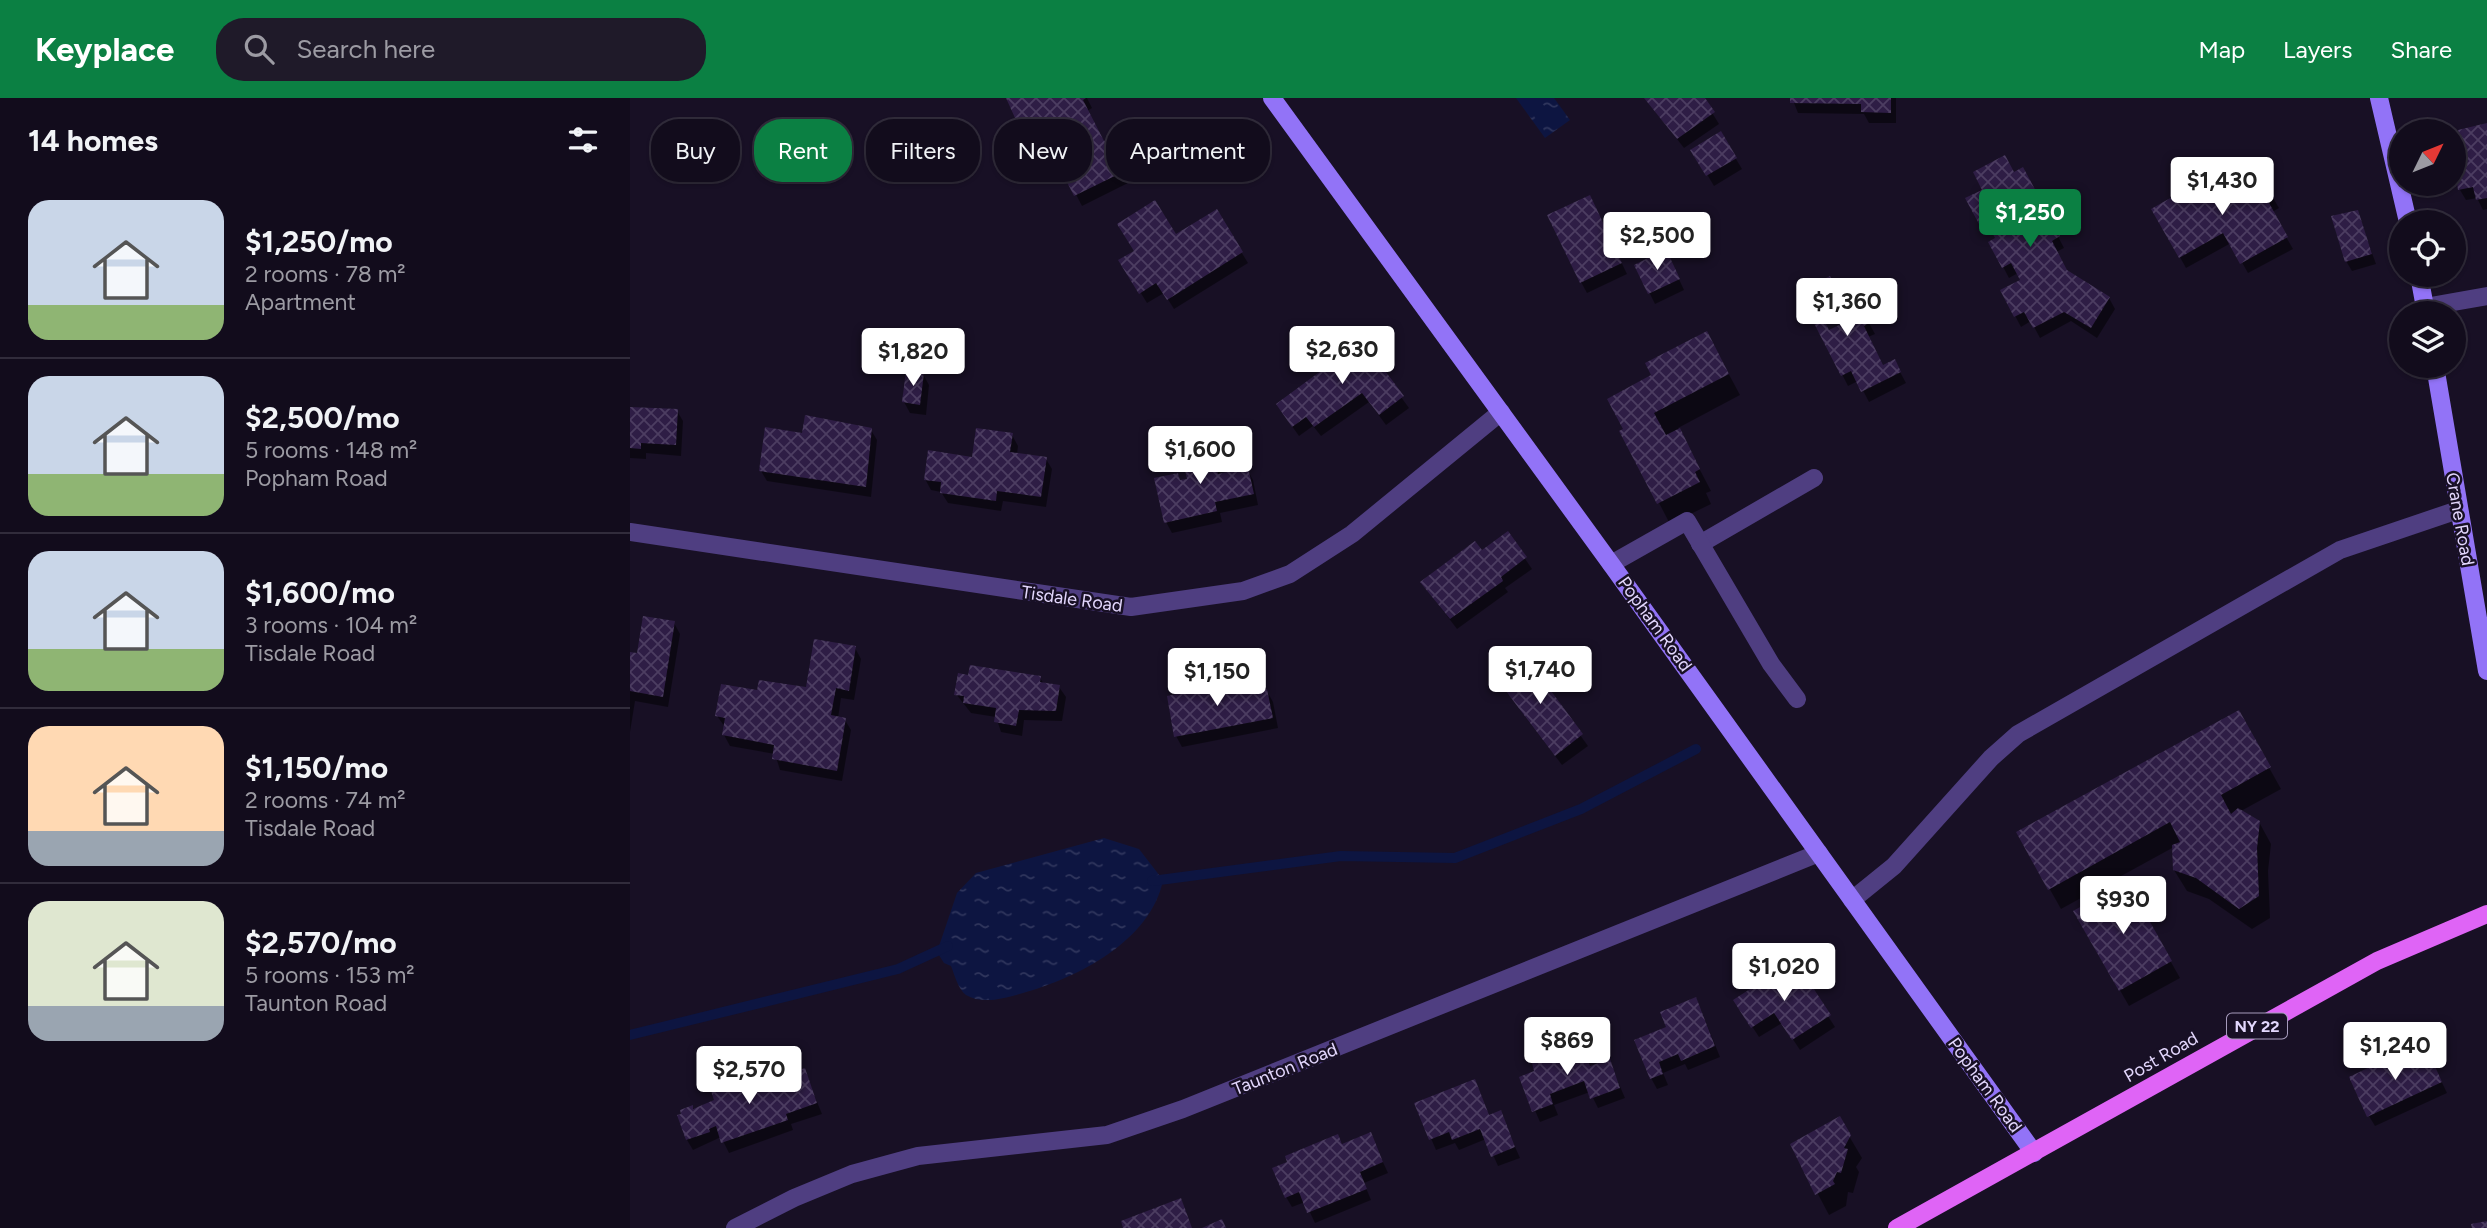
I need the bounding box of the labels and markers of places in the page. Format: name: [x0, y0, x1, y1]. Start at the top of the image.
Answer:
pin: $1,430: [2165, 158, 2279, 217]
pin: $1,250: [1973, 190, 2087, 249]
pin: $2,500: [1600, 212, 1714, 272]
pin: $1,360: [1790, 278, 1904, 338]
pin: $2,630: [1285, 327, 1399, 386]
pin: $1,820: [856, 328, 970, 388]
pin: $1,600: [1143, 426, 1257, 486]
pin: $1,740: [1483, 646, 1597, 706]
pin: $1,150: [1160, 648, 1274, 708]
pin: $930: [2082, 876, 2164, 936]
pin: $1,020: [1727, 944, 1841, 1003]
pin: $869: [1526, 1018, 1608, 1077]
pin: $1,240: [2338, 1023, 2452, 1082]
pin: $2,570: [692, 1046, 806, 1106]

